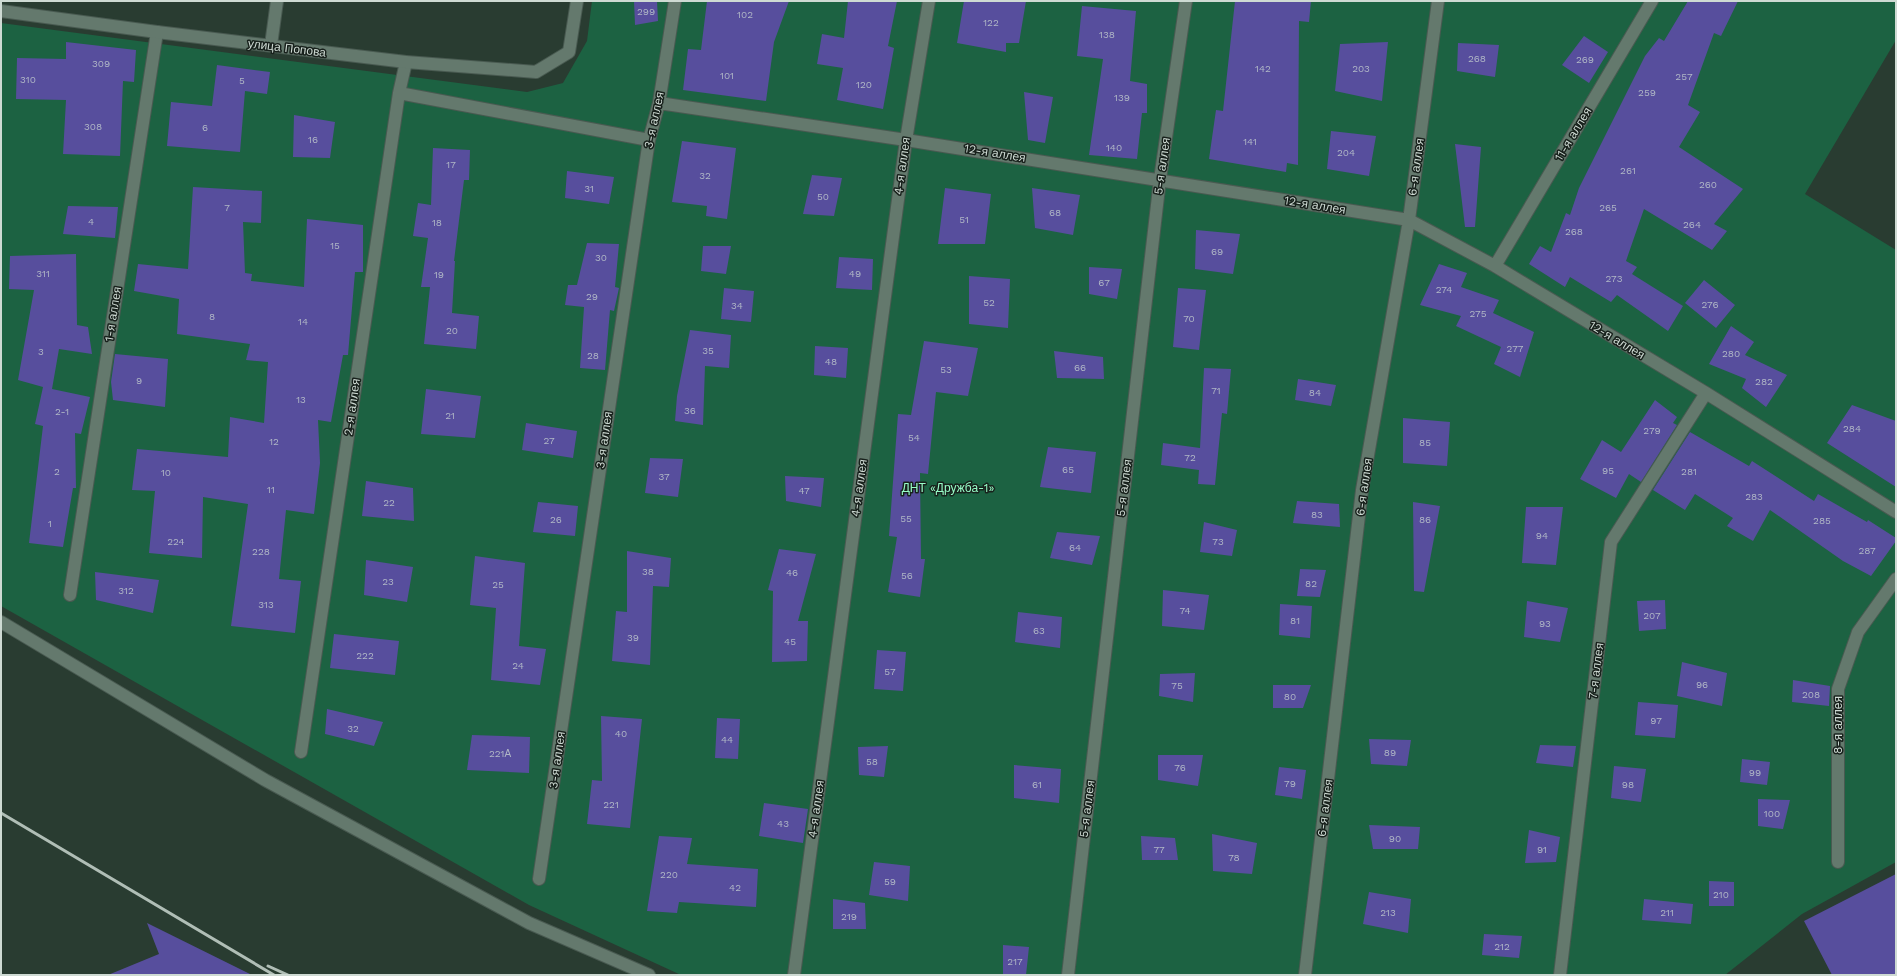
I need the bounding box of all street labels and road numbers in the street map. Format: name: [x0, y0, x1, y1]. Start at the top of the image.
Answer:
street label: улица Попова: [247, 36, 327, 60]
street label: 3-я аллея: [641, 90, 667, 150]
street label: 11-я аллея: [1552, 105, 1594, 163]
street label: 4-я аллея: [891, 136, 913, 196]
street label: 5-я аллея: [1151, 137, 1173, 195]
street label: 6-я аллея: [1405, 137, 1427, 197]
street label: 12-я аллея: [963, 141, 1027, 165]
street label: 12-я аллея: [1283, 193, 1347, 217]
street label: 1-я аллея: [102, 286, 124, 342]
street label: 12-я аллея: [1587, 318, 1647, 362]
street label: 2-я аллея: [341, 378, 363, 436]
street label: 3-я аллея: [593, 411, 615, 469]
street label: 6-я аллея: [1353, 457, 1375, 517]
street label: 4-я аллея: [848, 458, 870, 518]
street label: 5-я аллея: [1114, 459, 1134, 517]
street label: 7-я аллея: [1586, 642, 1606, 700]
street label: 8-я аллея: [1831, 696, 1845, 754]
street label: 3-я аллея: [546, 731, 568, 789]
street label: 6-я аллея: [1315, 778, 1335, 838]
street label: 4-я аллея: [805, 779, 827, 839]
street label: 5-я аллея: [1077, 780, 1097, 838]

